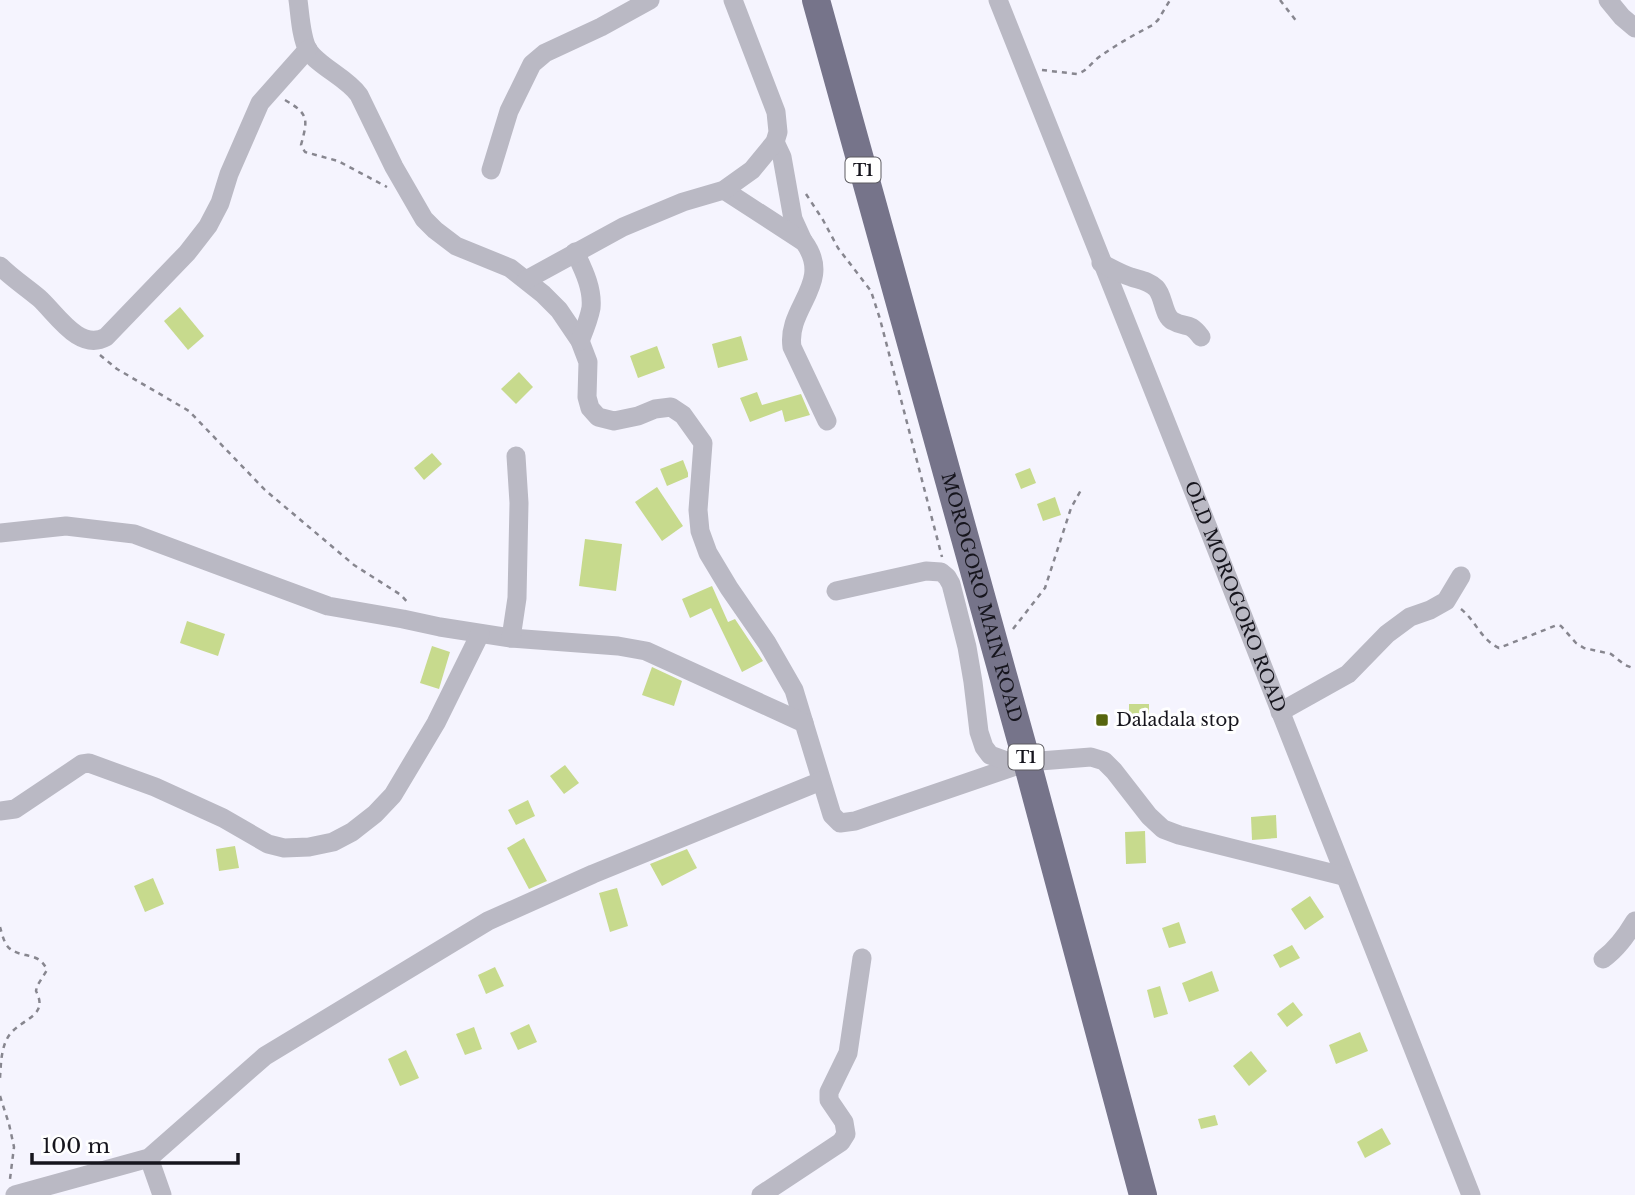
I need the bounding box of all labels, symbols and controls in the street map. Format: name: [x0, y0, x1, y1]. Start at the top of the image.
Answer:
road number: T1: [846, 158, 880, 182]
street label: MOROGORO MAIN ROAD: [936, 470, 1027, 725]
street label: OLD MOROGORO ROAD: [1180, 478, 1290, 715]
place label: Daladala stop: [1116, 709, 1239, 731]
marker: Daladala stop: [1094, 712, 1110, 728]
road number: T1: [1009, 744, 1044, 770]
scale bar: [32, 1122, 238, 1166]
text: 100 m: [42, 1133, 110, 1159]

